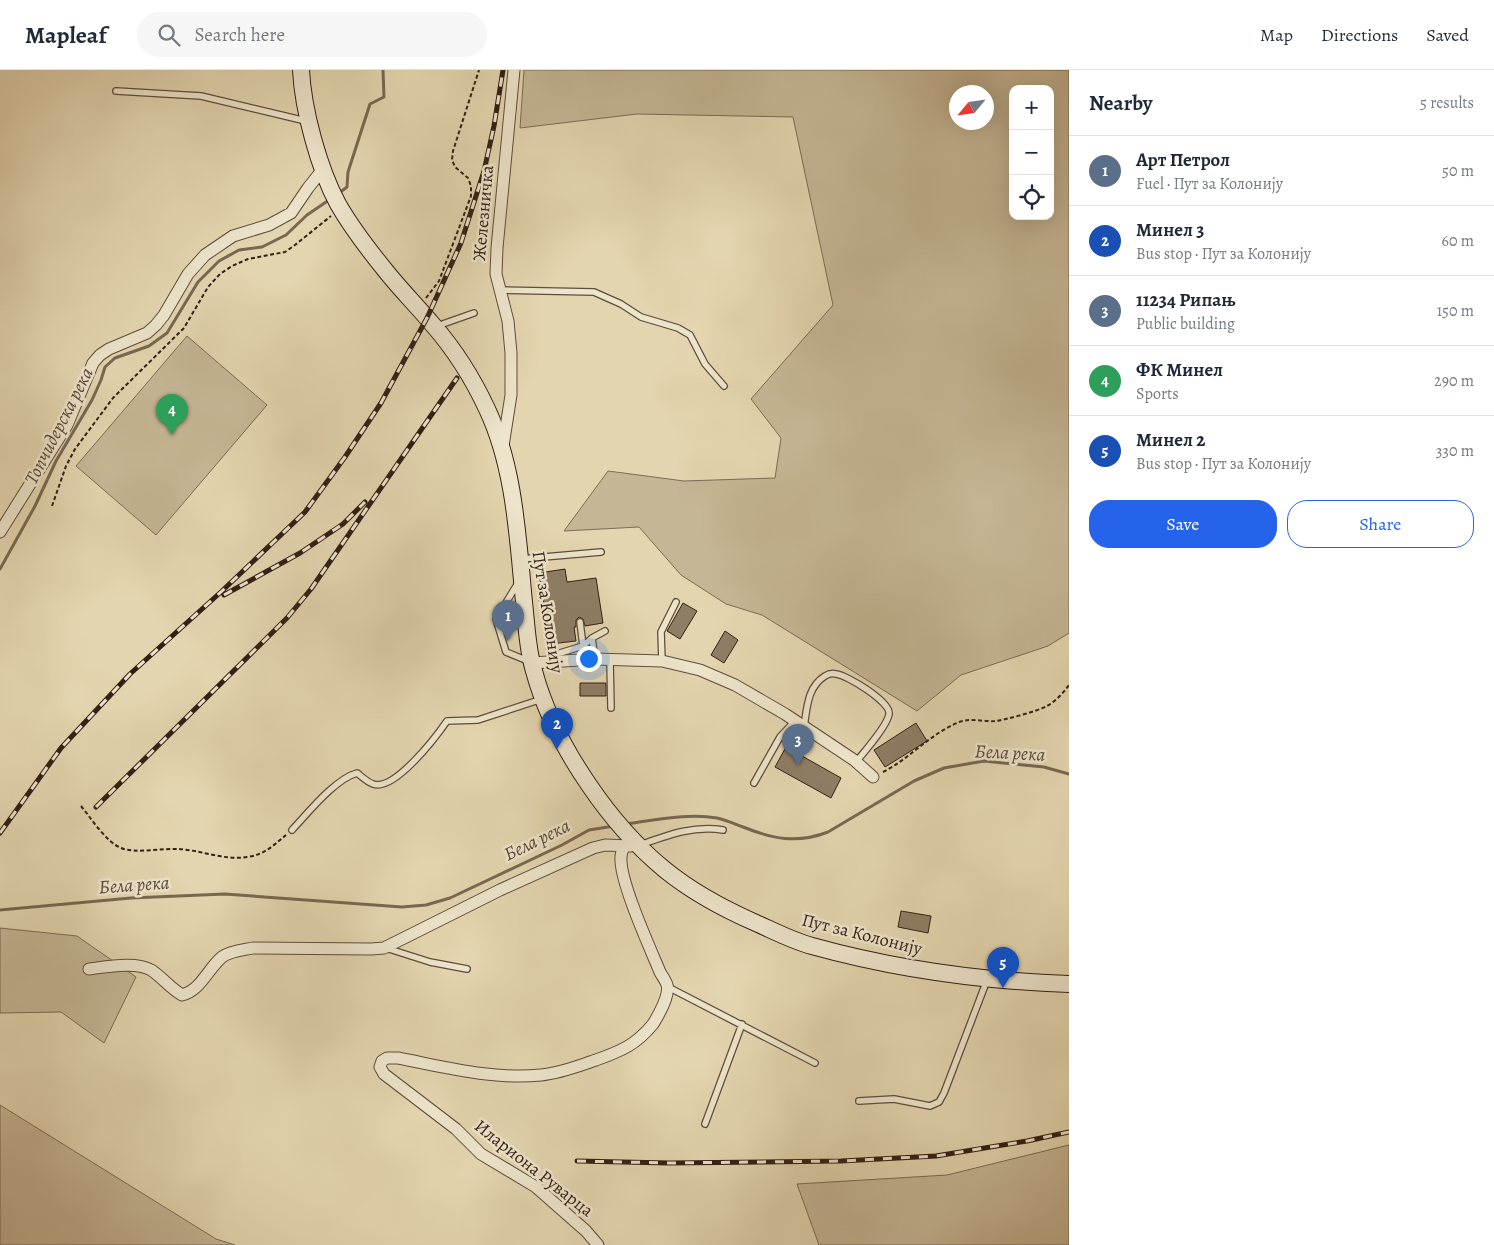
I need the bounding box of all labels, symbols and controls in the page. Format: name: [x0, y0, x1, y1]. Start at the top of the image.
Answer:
search box: [137, 12, 487, 57]
text: Mapleaf: [25, 19, 107, 51]
icon: search: [155, 21, 183, 49]
text: Search here: [195, 22, 285, 48]
text: Map: [1260, 23, 1293, 47]
text: Directions: [1321, 23, 1398, 47]
text: Saved: [1426, 23, 1469, 47]
north arrow: [949, 85, 994, 130]
map controls: [1009, 85, 1054, 220]
button: +: [1009, 85, 1054, 130]
text: Nearby: [1089, 89, 1152, 117]
text: 5 results: [1420, 92, 1474, 114]
button: −: [1009, 130, 1054, 175]
text: Арт Петрол: [1136, 147, 1230, 173]
text: 1: [1102, 160, 1108, 182]
text: 50 m: [1442, 160, 1474, 182]
street label: Железничка: [467, 163, 499, 262]
text: Fuel · Пут за Колонију: [1136, 173, 1283, 195]
button: locate: [1009, 175, 1054, 220]
text: Минел 3: [1136, 217, 1204, 243]
text: 2: [1101, 230, 1109, 252]
text: 60 m: [1442, 230, 1474, 252]
text: Bus stop · Пут за Колонију: [1136, 243, 1311, 265]
text: 11234 Рипањ: [1136, 287, 1236, 313]
text: 3: [1102, 300, 1108, 322]
text: 150 m: [1437, 300, 1474, 322]
text: Public building: [1136, 313, 1235, 335]
text: ФК Минел: [1136, 357, 1223, 383]
water label: Топчидерска река: [18, 363, 100, 489]
text: 4: [1101, 370, 1109, 392]
text: 290 m: [1434, 370, 1474, 392]
text: Sports: [1136, 383, 1179, 405]
pin: 4: [156, 394, 188, 435]
text: Минел 2: [1136, 427, 1205, 453]
text: 5: [1102, 440, 1108, 462]
text: 330 m: [1436, 440, 1474, 462]
text: Bus stop · Пут за Колонију: [1136, 453, 1311, 475]
button: Save: [1089, 500, 1277, 548]
button: Share: [1287, 500, 1474, 548]
street label: Пут за Колонију: [527, 549, 570, 676]
pin: 1: [492, 600, 524, 641]
your location: [576, 646, 602, 672]
pin: 2: [541, 708, 573, 749]
pin: 3: [782, 724, 814, 765]
water label: Бела река: [974, 738, 1046, 768]
water label: Бела река: [499, 813, 575, 867]
water label: Бела река: [98, 870, 170, 900]
street label: Пут за Колонију: [799, 907, 926, 961]
pin: 5: [987, 947, 1019, 988]
street label: Илариона Руварца: [469, 1114, 599, 1223]

